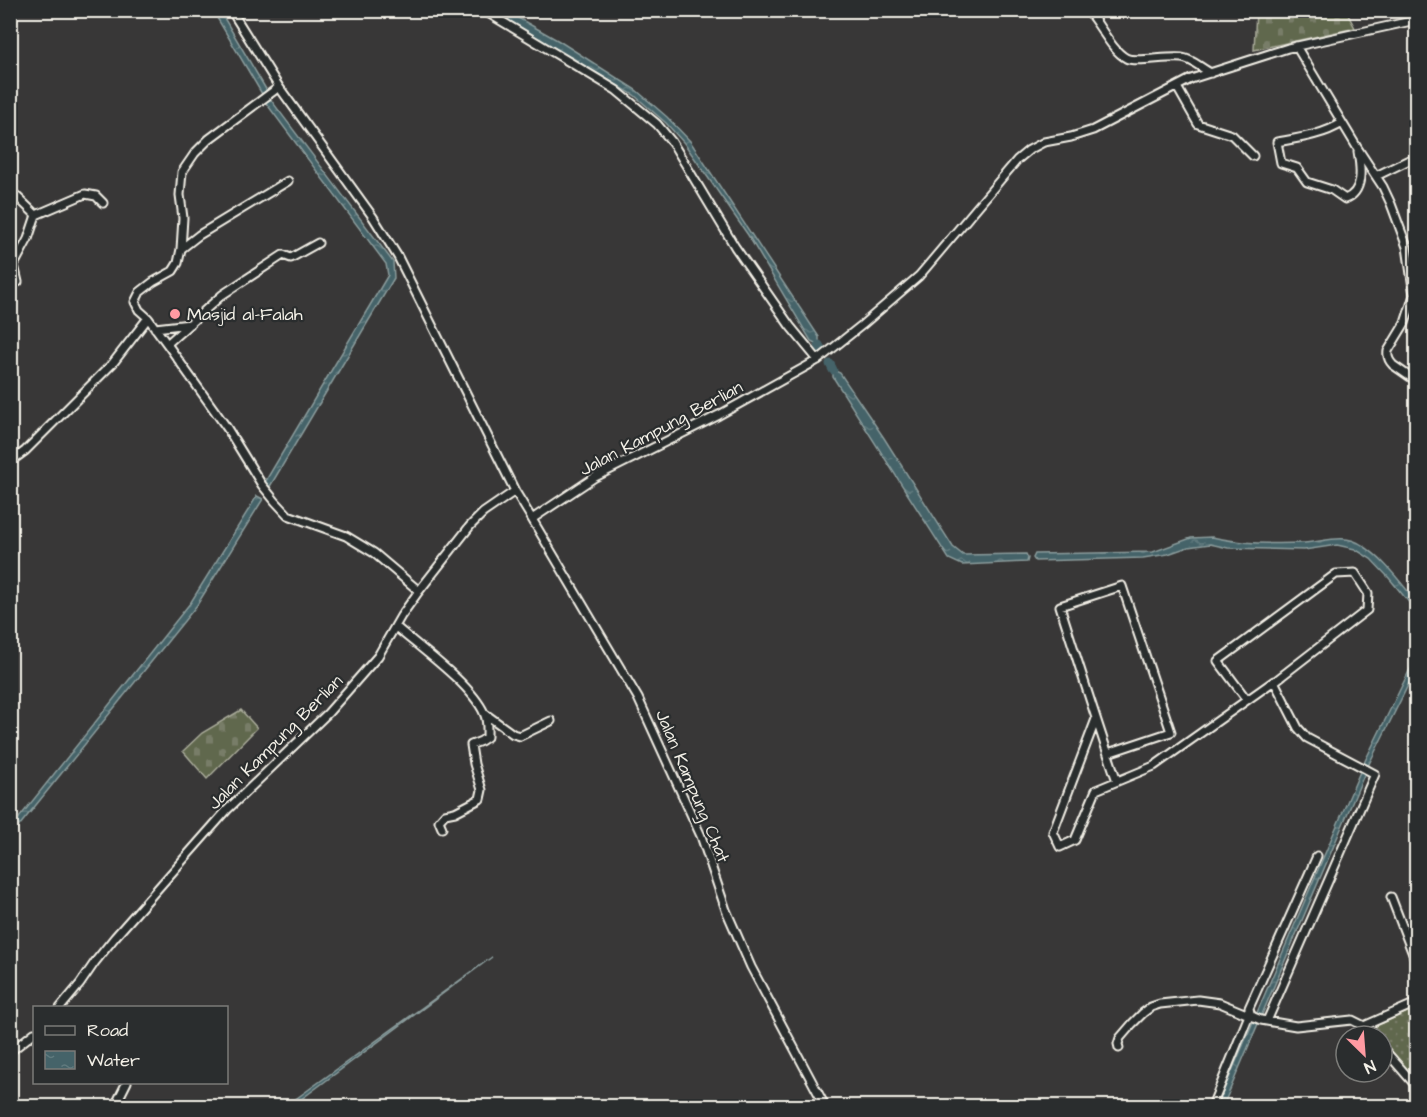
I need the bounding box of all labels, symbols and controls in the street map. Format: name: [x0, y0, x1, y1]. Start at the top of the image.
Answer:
place label: Masjid al-Falah: [187, 302, 303, 327]
marker: Masjid al-Falah: [168, 307, 182, 321]
street label: Jalan Kampung Berlian: [575, 375, 748, 483]
street label: Jalan Kampung Berlian: [202, 669, 349, 816]
street label: Jalan Kampung Chat: [648, 706, 736, 867]
legend: [33, 1006, 228, 1084]
text: Road: [87, 1018, 128, 1043]
north arrow: [1334, 1024, 1394, 1084]
text: Water: [87, 1048, 140, 1073]
text: N: [1361, 1055, 1379, 1079]

